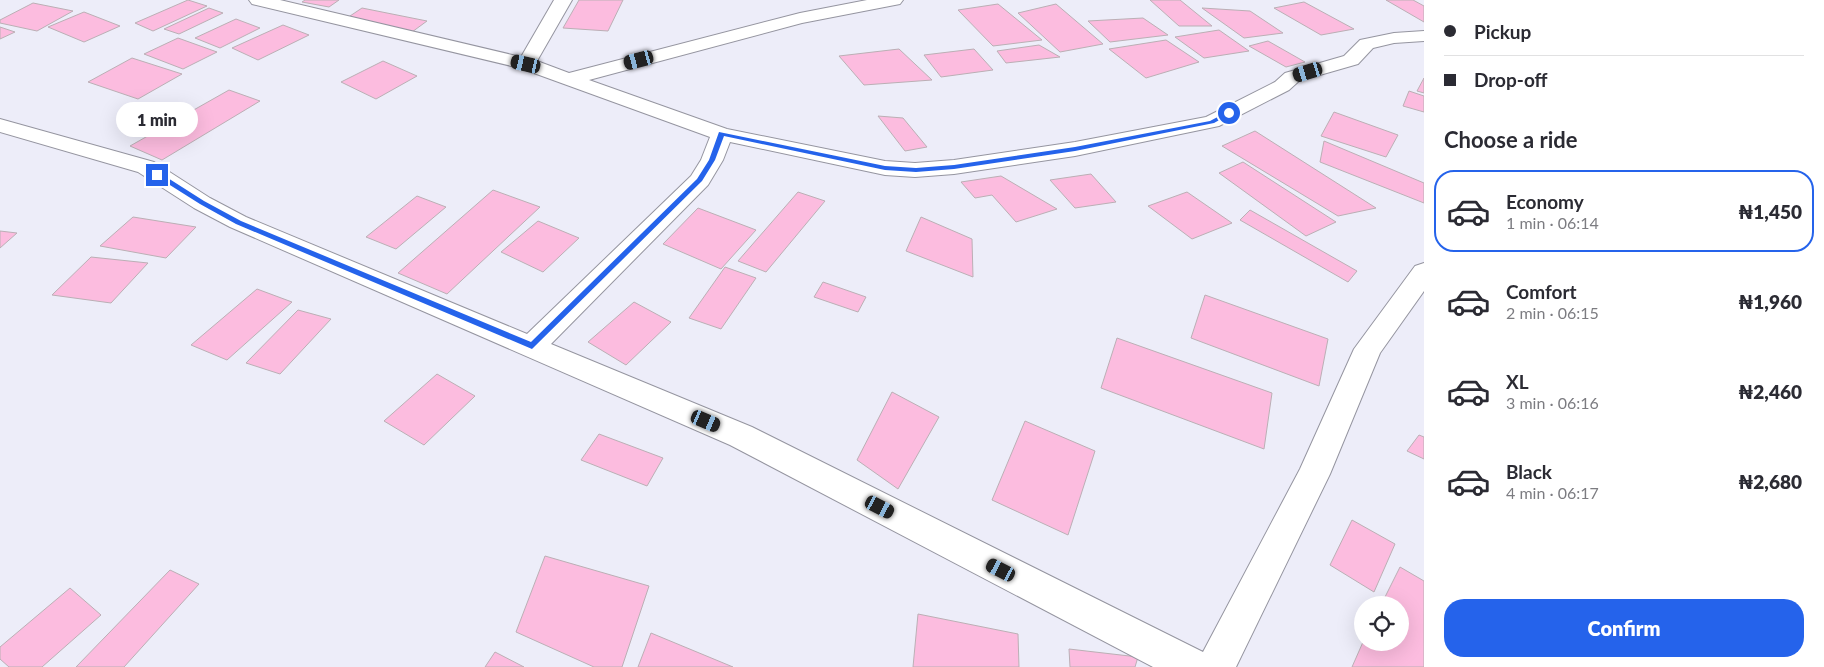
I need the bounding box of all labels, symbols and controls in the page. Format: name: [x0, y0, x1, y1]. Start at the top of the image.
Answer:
text: Pickup: [1474, 20, 1531, 43]
car: [622, 49, 655, 71]
car: [509, 53, 542, 75]
car: [1291, 60, 1324, 84]
text: Drop-off: [1474, 68, 1548, 91]
callout: 1 min: [116, 102, 198, 138]
route start: [1218, 102, 1240, 124]
text: 1 min: [137, 110, 177, 129]
text: Choose a ride: [1444, 126, 1578, 153]
route end: [146, 164, 168, 186]
icon: car: [1446, 189, 1491, 234]
text: Economy: [1506, 190, 1584, 213]
text: ₦1,450: [1738, 200, 1802, 223]
text: 1 min · 06:14: [1506, 213, 1599, 232]
icon: car: [1446, 279, 1491, 324]
text: Comfort: [1506, 280, 1577, 303]
text: ₦1,960: [1738, 290, 1802, 313]
text: 2 min · 06:15: [1506, 303, 1599, 322]
icon: car: [1446, 369, 1491, 414]
text: XL: [1506, 370, 1529, 393]
text: ₦2,460: [1738, 380, 1802, 403]
text: 3 min · 06:16: [1506, 393, 1599, 412]
car: [689, 408, 722, 434]
icon: car: [1446, 459, 1491, 504]
text: Black: [1506, 460, 1552, 483]
text: ₦2,680: [1738, 470, 1802, 493]
text: 4 min · 06:17: [1506, 483, 1599, 502]
car: [863, 494, 896, 520]
car: [984, 557, 1017, 583]
map controls: [1354, 596, 1409, 651]
button: locate: [1354, 596, 1409, 651]
button: Confirm: [1444, 599, 1804, 657]

